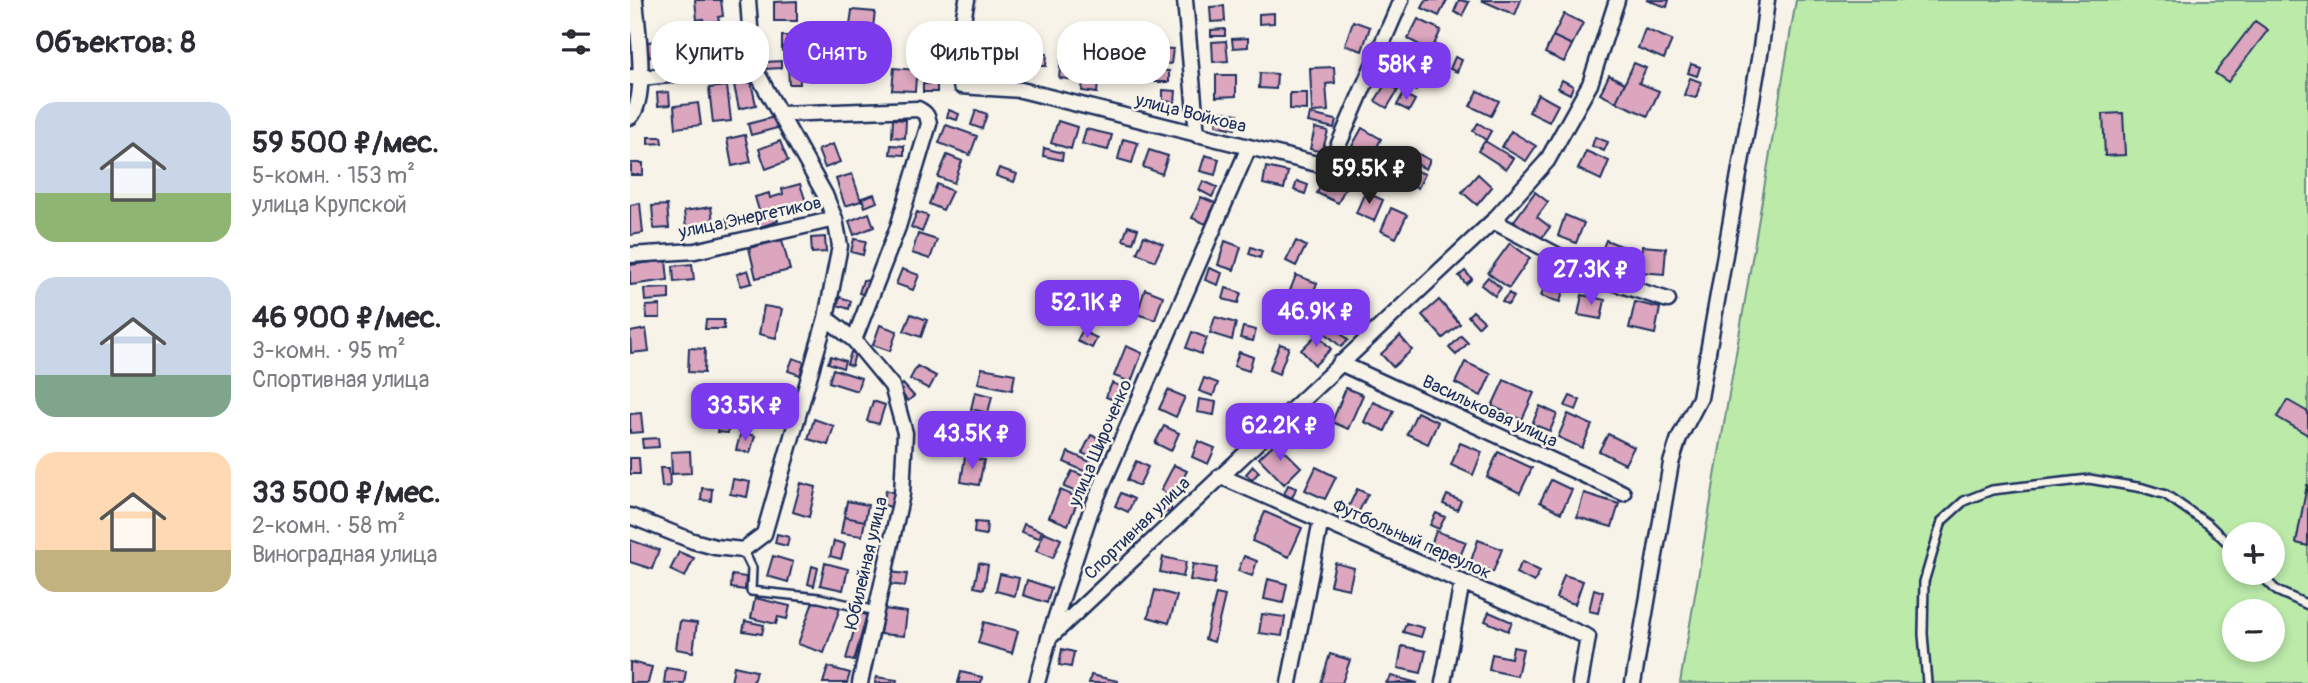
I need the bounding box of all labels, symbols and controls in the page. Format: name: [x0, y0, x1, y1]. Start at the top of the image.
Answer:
chip: Купить: [651, 21, 769, 84]
chip: Снять: [783, 21, 892, 84]
chip: Фильтры: [906, 21, 1043, 84]
chip: Новое: [1057, 21, 1170, 84]
icon: filters: [557, 23, 595, 61]
text: Объектов: 8: [35, 24, 196, 61]
pin: 58K ₽: [1357, 42, 1455, 102]
text: 58K ₽: [1378, 50, 1434, 79]
street label: улица Войкова: [1132, 88, 1249, 138]
text: 59 500 ₽/мес.: [252, 124, 439, 161]
icon: home: [91, 130, 175, 214]
pin: 59.5K ₽: [1304, 146, 1434, 206]
text: 59.5K ₽: [1332, 154, 1406, 183]
text: 5-комн. · 153 m²: [252, 161, 415, 190]
text: улица Крупской: [252, 190, 407, 219]
street label: улица Энергетиков: [675, 191, 824, 244]
pin: 27.3K ₽: [1526, 247, 1656, 307]
text: 27.3K ₽: [1553, 255, 1629, 284]
pin: 52.1K ₽: [1022, 280, 1152, 340]
text: 52.1K ₽: [1051, 288, 1123, 317]
pin: 46.9K ₽: [1251, 290, 1381, 349]
text: 46.9K ₽: [1278, 297, 1354, 326]
text: 46 900 ₽/мес.: [252, 299, 441, 336]
icon: home: [91, 305, 175, 389]
text: 3-комн. · 95 m²: [252, 336, 406, 365]
text: Спортивная улица: [252, 365, 429, 394]
street label: Васильковая улица: [1418, 370, 1561, 453]
street label: улица Широченко: [1063, 376, 1138, 511]
pin: 33.5K ₽: [680, 384, 810, 443]
text: 33.5K ₽: [707, 391, 783, 420]
pin: 62.2K ₽: [1215, 404, 1345, 463]
text: 62.2K ₽: [1242, 411, 1318, 440]
pin: 43.5K ₽: [907, 412, 1037, 471]
text: 43.5K ₽: [934, 419, 1010, 448]
street label: Спортивная улица: [1079, 472, 1195, 585]
text: 33 500 ₽/мес.: [252, 474, 441, 511]
icon: home: [91, 480, 175, 564]
street label: Футбольный переулок: [1329, 494, 1495, 585]
street label: Юбилейная улица: [840, 495, 893, 632]
text: 2-комн. · 58 m²: [252, 511, 405, 540]
map controls: [2222, 522, 2285, 662]
button: +: [2222, 522, 2285, 585]
text: Виноградная улица: [252, 540, 438, 569]
button: −: [2222, 599, 2285, 662]

